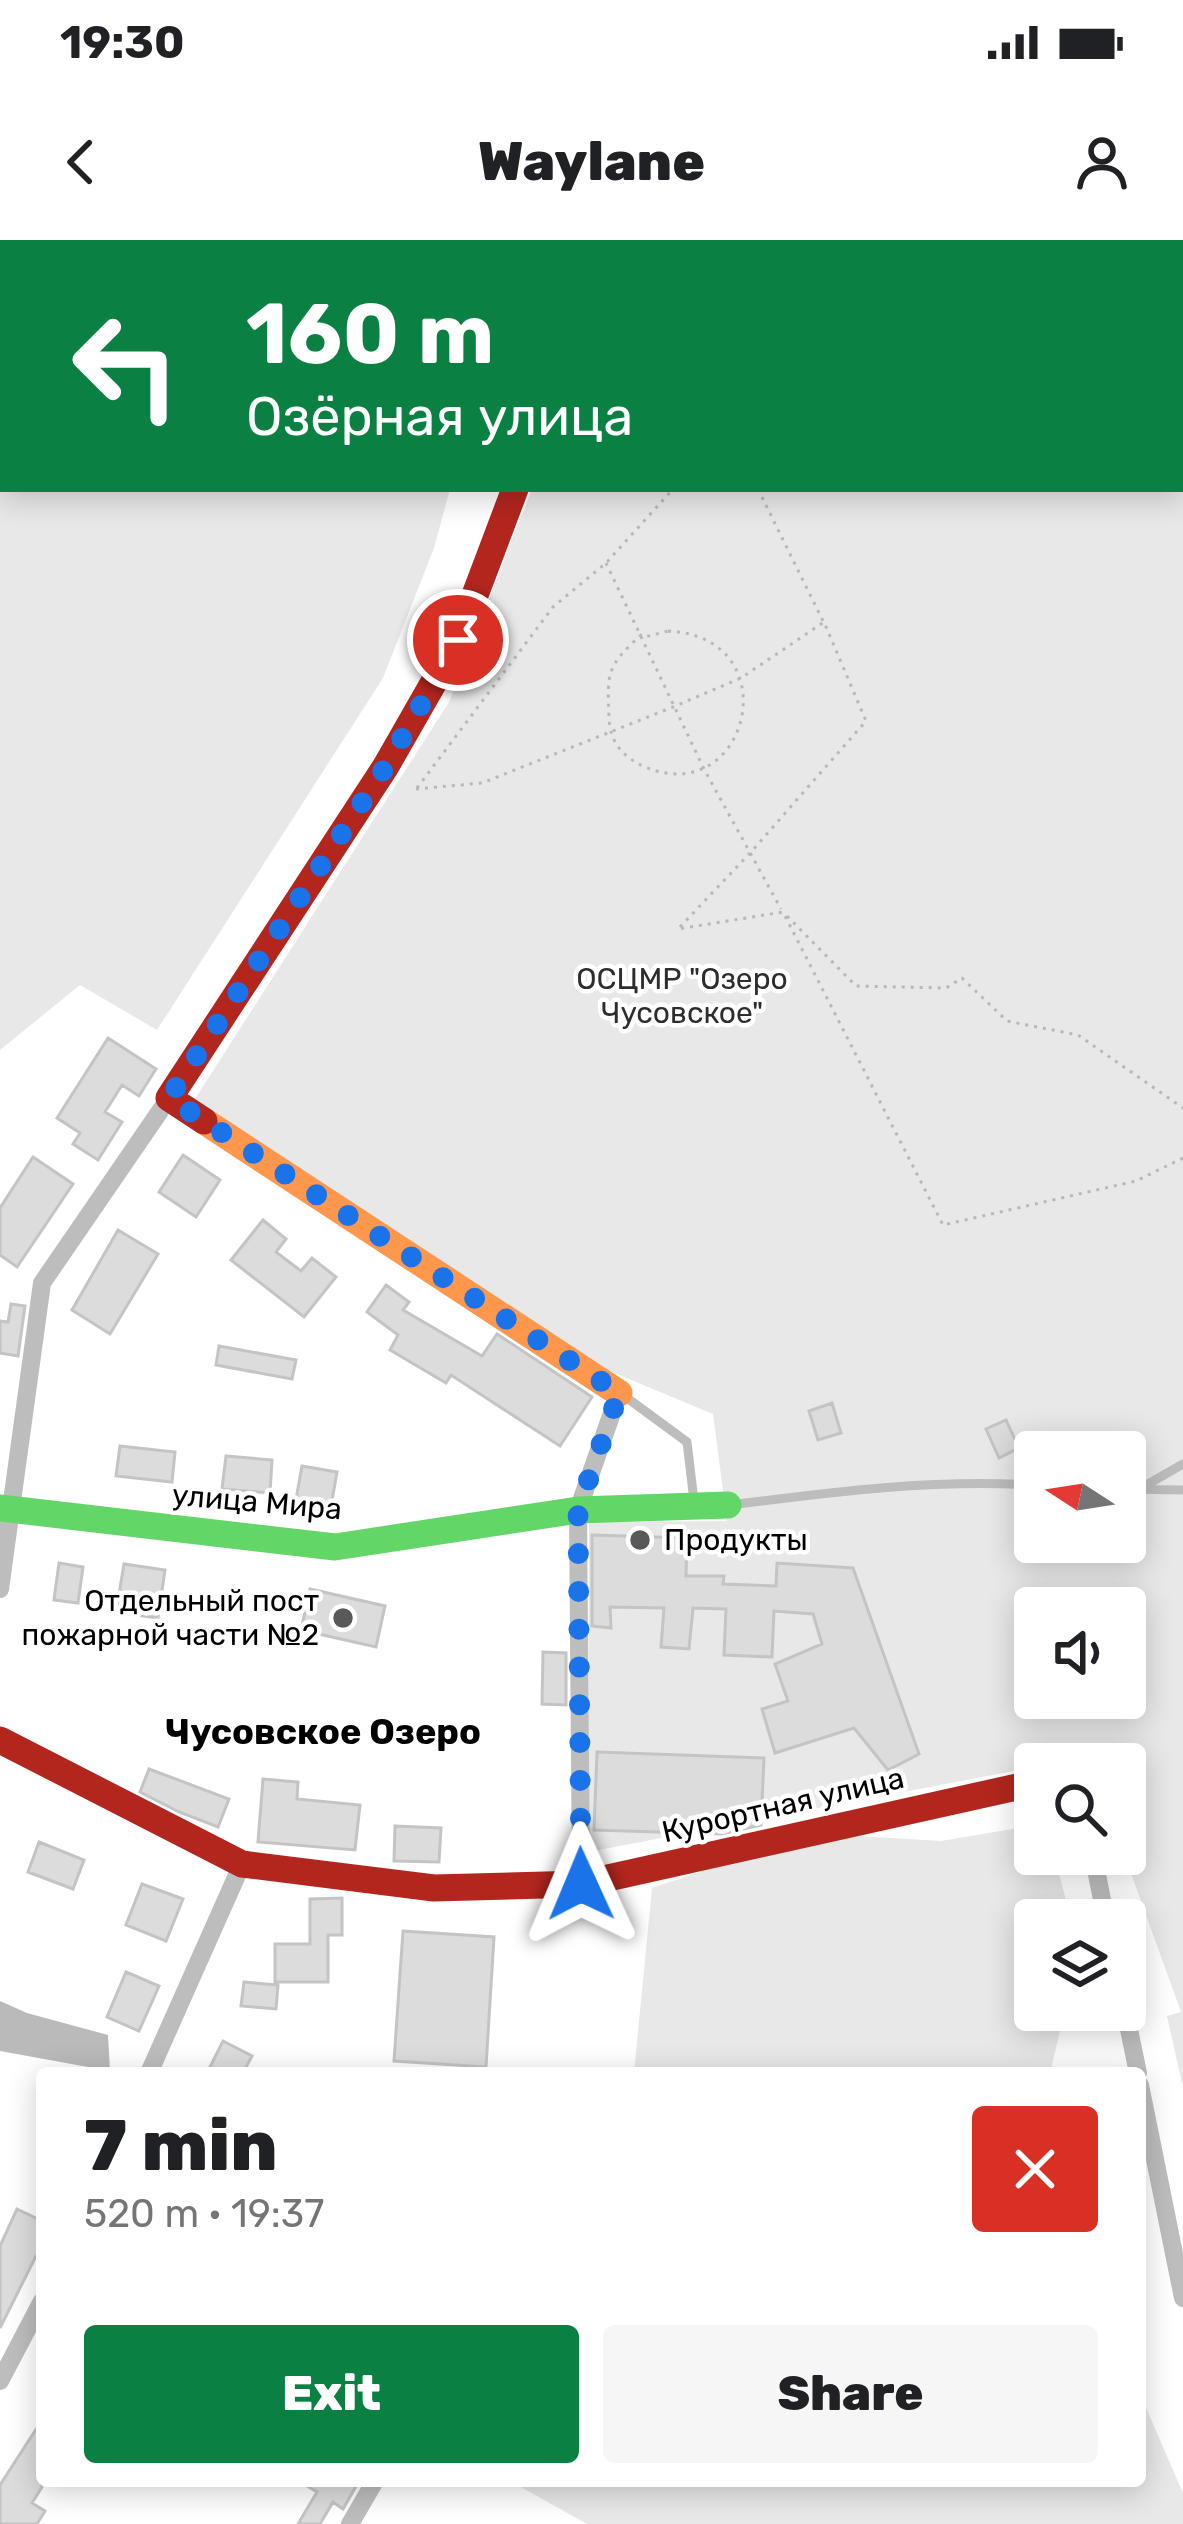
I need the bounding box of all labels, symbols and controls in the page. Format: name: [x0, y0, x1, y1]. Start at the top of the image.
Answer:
text: 19:30: [60, 16, 185, 69]
icon: back: [48, 129, 114, 195]
icon: person: [1069, 129, 1135, 195]
text: Waylane: [478, 130, 705, 194]
text: 160 m: [246, 284, 494, 384]
icon: left: [48, 288, 204, 444]
text: Озёрная улица: [246, 385, 633, 449]
pin: [407, 589, 509, 691]
icon: arrive: [425, 607, 491, 673]
park label: ОСЦМР "Озеро Чусовское": [576, 961, 788, 1031]
north arrow: [1014, 1431, 1146, 1563]
map controls: [1014, 1431, 1146, 2031]
street label: улица Мира: [171, 1477, 343, 1527]
place label: Продукты: [664, 1522, 808, 1558]
marker: Продукты: [627, 1527, 653, 1553]
place label: Отдельный пост пожарной части №2: [22, 1583, 319, 1653]
button: sound: [1014, 1587, 1146, 1719]
marker: Отдельный пост пожарной части №2: [330, 1605, 356, 1631]
district label: Чусовское Озеро: [165, 1710, 481, 1753]
button: search: [1014, 1743, 1146, 1875]
street label: Курортная улица: [658, 1760, 908, 1850]
position arrow: [518, 1821, 644, 1947]
button: layers: [1014, 1899, 1146, 2031]
text: 7 min: [84, 2103, 278, 2188]
button: close: [972, 2106, 1098, 2232]
text: 520 m · 19:37: [84, 2191, 324, 2237]
button: Exit: [84, 2325, 579, 2463]
button: Share: [603, 2325, 1098, 2463]

